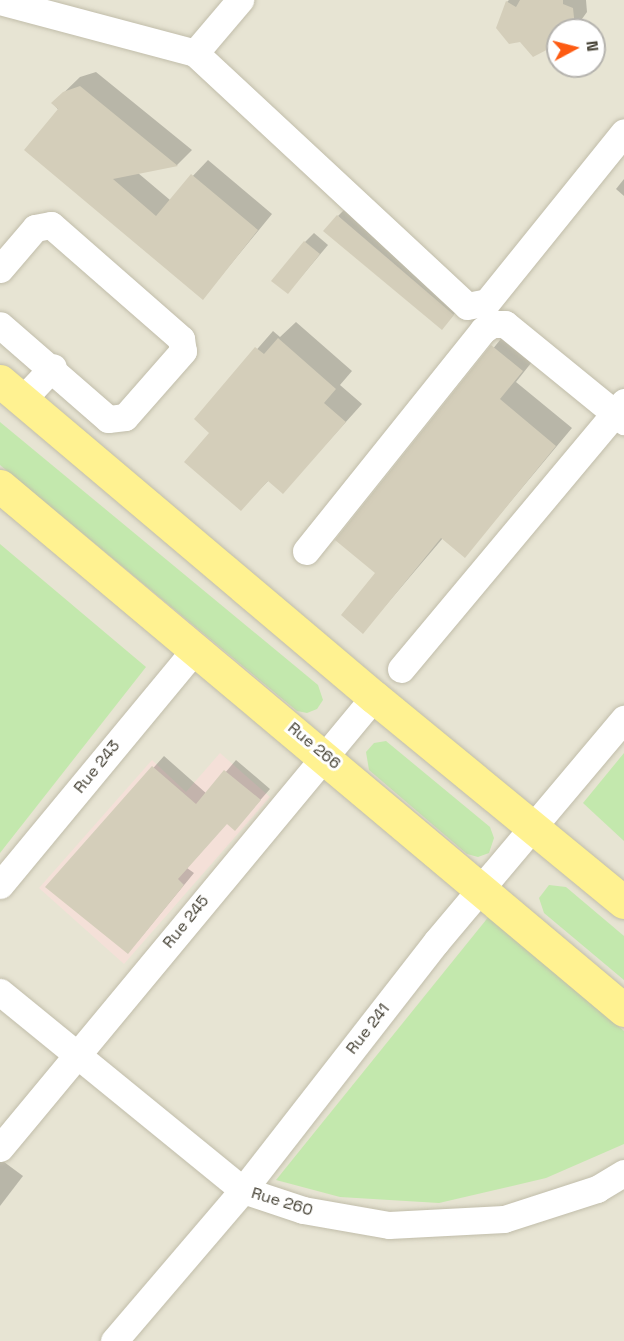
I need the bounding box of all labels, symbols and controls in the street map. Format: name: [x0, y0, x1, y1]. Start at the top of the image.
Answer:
north arrow: [546, 18, 606, 78]
text: N: [581, 39, 603, 53]
street label: Rue 266: [284, 718, 344, 774]
street label: Rue 243: [70, 737, 124, 797]
street label: Rue 245: [159, 892, 213, 952]
street label: Rue 241: [342, 1000, 394, 1058]
street label: Rue 260: [249, 1184, 315, 1220]

